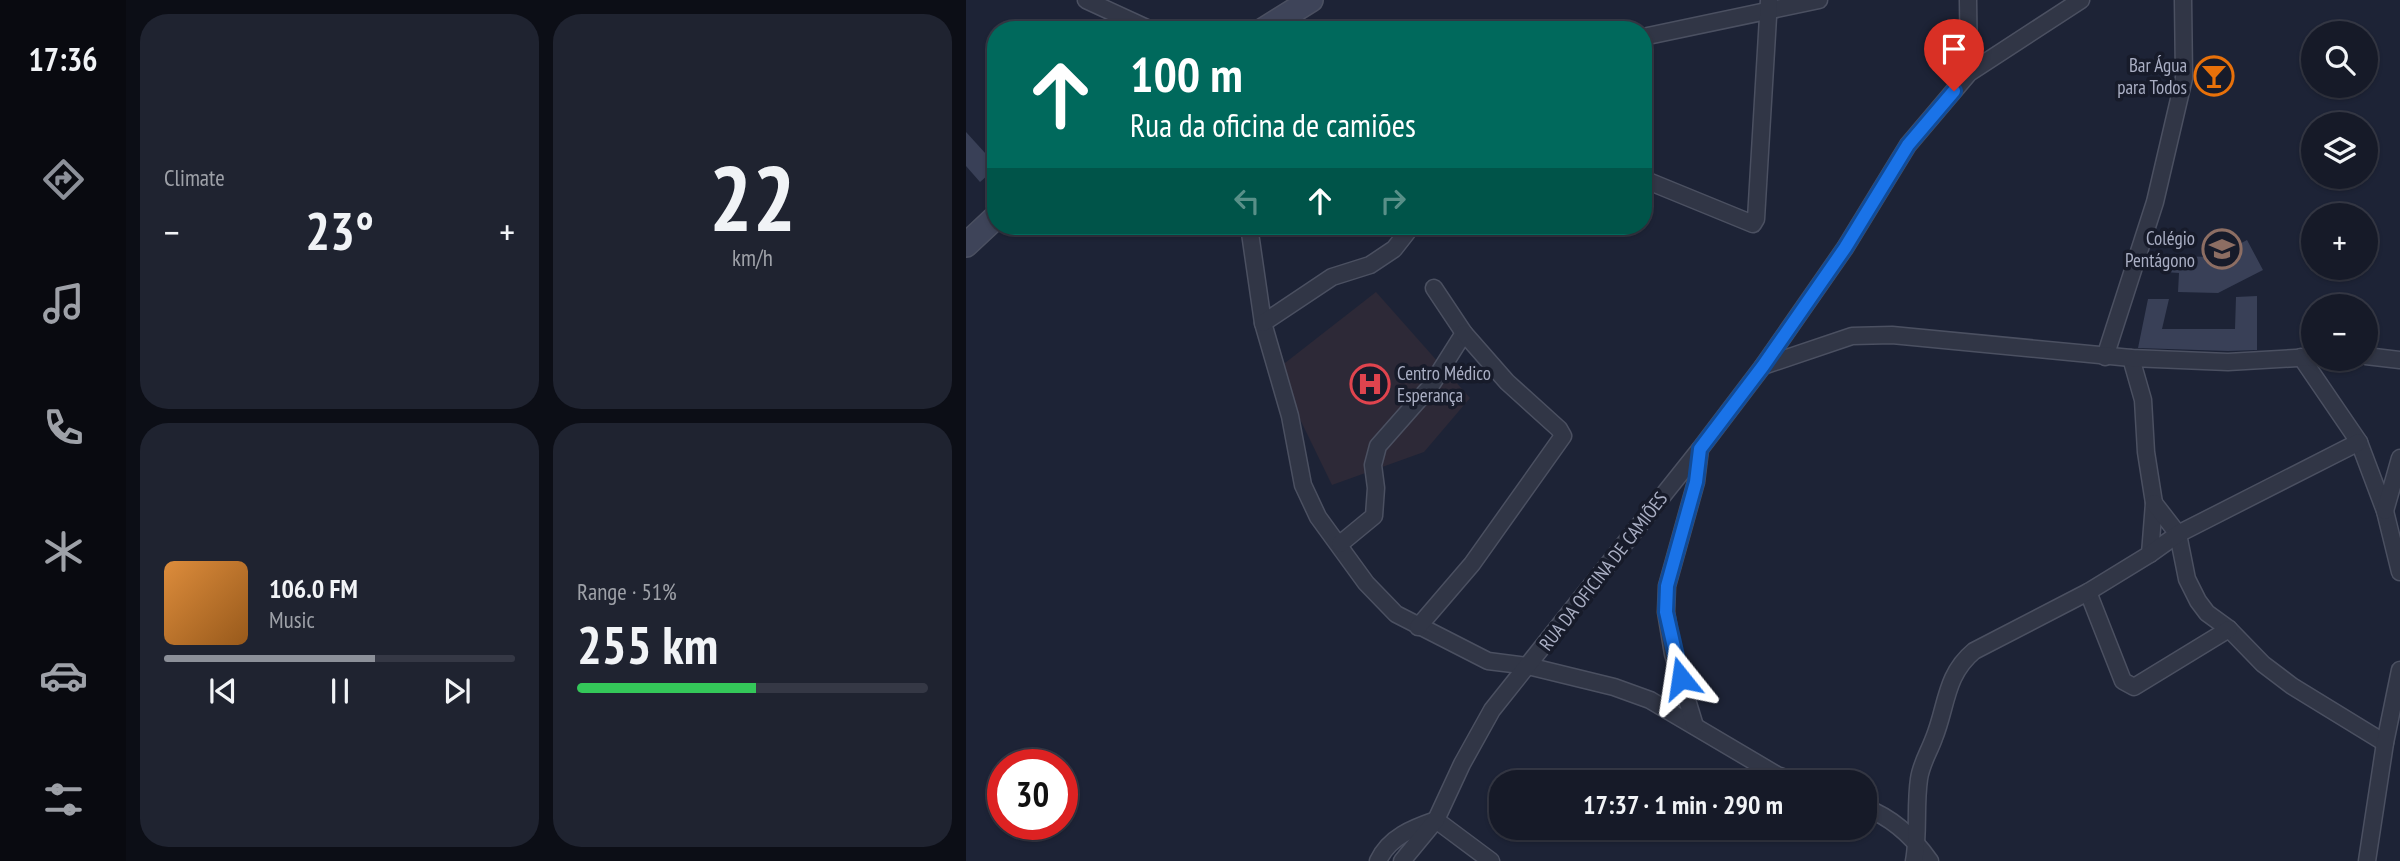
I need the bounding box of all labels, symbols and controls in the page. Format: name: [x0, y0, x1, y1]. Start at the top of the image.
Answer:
pin: [1924, 19, 1984, 91]
map controls: [2301, 21, 2378, 371]
button: search: [2301, 21, 2378, 98]
icon: arrive: [1935, 30, 1973, 68]
text: 17:36: [28, 38, 98, 80]
text: 100 m: [1130, 42, 1243, 106]
icon: ahead: [1015, 49, 1106, 140]
place label: Bar Água para Todos: [2117, 53, 2187, 99]
bar icon: Bar Água para Todos: [2193, 55, 2235, 97]
text: Rua da oficina de camiões: [1130, 104, 1416, 146]
button: layers: [2301, 112, 2378, 189]
text: 22: [709, 138, 796, 256]
icon: directions: [39, 155, 88, 204]
text: Climate: [164, 163, 225, 192]
icon: left: [1228, 182, 1266, 220]
icon: ahead: [1301, 182, 1339, 220]
icon: right: [1374, 182, 1412, 220]
text: 23°: [305, 197, 374, 264]
button: +: [2301, 203, 2378, 280]
text: −: [164, 207, 180, 256]
text: +: [499, 207, 515, 256]
place label: Colégio Pentágono: [2125, 226, 2195, 272]
school or university icon: Colégio Pentágono: [2201, 228, 2243, 270]
text: km/h: [732, 243, 773, 272]
icon: music: [39, 279, 88, 328]
button: −: [2301, 294, 2378, 371]
place label: Centro Médico Esperança: [1397, 361, 1491, 407]
hospital icon: Centro Médico Esperança: [1349, 363, 1391, 405]
icon: phone: [39, 403, 88, 452]
street label: RUA DA OFICINA DE CAMIÕES: [1534, 487, 1672, 655]
icon: climate: [39, 527, 88, 576]
text: 106.0 FM: [269, 572, 358, 605]
text: Range · 51%: [577, 577, 677, 606]
text: Music: [269, 605, 315, 634]
text: 255 km: [577, 611, 718, 678]
position arrow: [1644, 641, 1718, 715]
icon: car: [39, 651, 88, 700]
icon: previous: [204, 672, 242, 710]
icon: pause: [321, 672, 359, 710]
icon: next: [438, 672, 476, 710]
speed limit sign: 30: [987, 749, 1078, 840]
icon: filters: [39, 775, 88, 824]
text: 17:37 · 1 min · 290 m: [1583, 788, 1783, 821]

